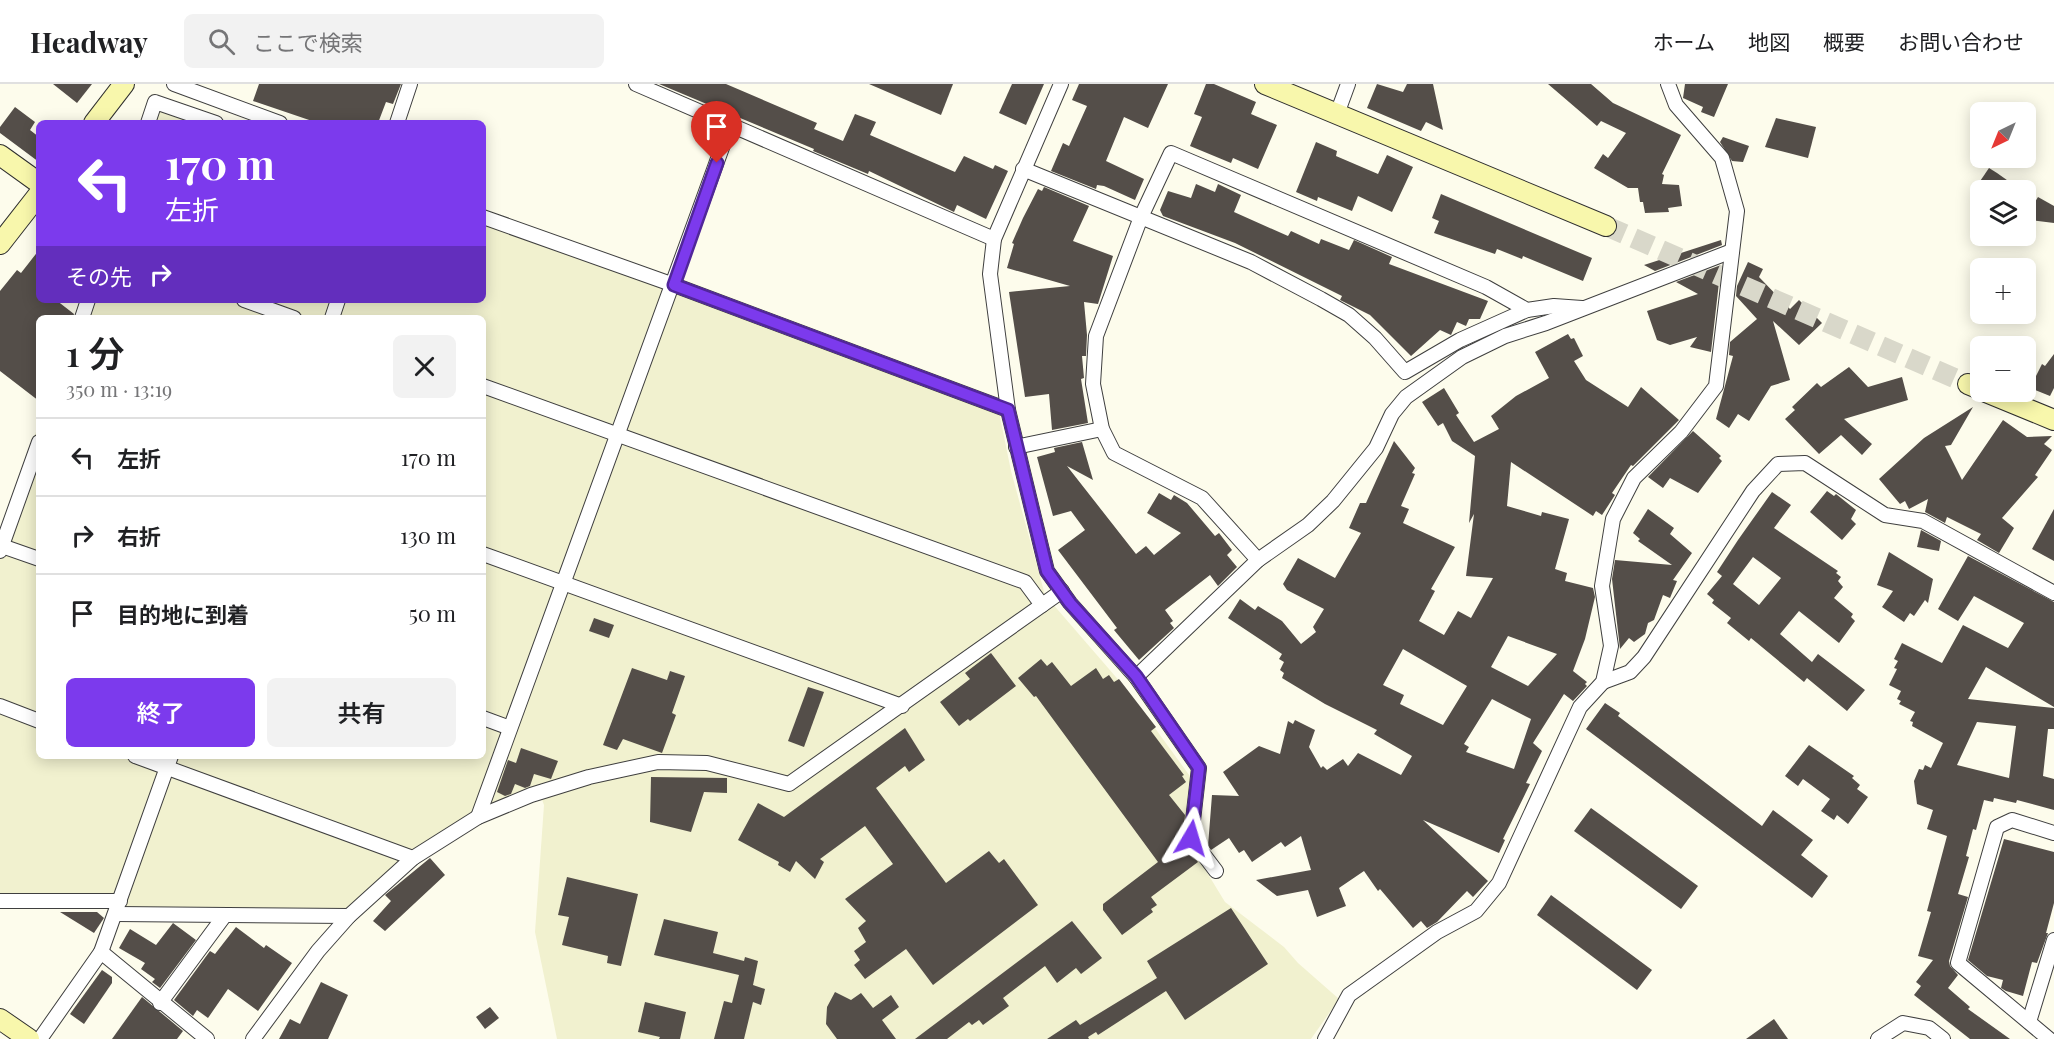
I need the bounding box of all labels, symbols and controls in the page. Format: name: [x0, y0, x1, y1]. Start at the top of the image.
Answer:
search box: [184, 14, 604, 68]
text: Headway: [30, 23, 148, 60]
icon: search: [205, 25, 238, 58]
text: ここで検索: [253, 27, 363, 57]
text: ホーム: [1653, 27, 1715, 55]
text: 地図: [1748, 27, 1790, 55]
text: 概要: [1823, 27, 1865, 55]
text: お問い合わせ: [1898, 27, 2024, 55]
pin: [691, 101, 742, 163]
north arrow: [1970, 102, 2036, 168]
map controls: [1970, 102, 2036, 402]
icon: arrive: [700, 110, 733, 143]
text: 170 m: [165, 135, 275, 191]
icon: left: [66, 144, 144, 222]
button: layers: [1970, 180, 2036, 246]
text: 左折: [165, 191, 219, 227]
icon: right: [144, 258, 177, 291]
button: +: [1970, 258, 2036, 324]
text: その先: [66, 261, 132, 291]
text: 1 分: [66, 328, 124, 376]
button: close: [393, 335, 456, 398]
button: −: [1970, 336, 2036, 402]
text: 350 m · 13:19: [66, 375, 172, 402]
icon: left: [66, 441, 99, 474]
text: 170 m: [401, 442, 456, 472]
text: 左折: [117, 443, 161, 473]
icon: right: [66, 519, 99, 552]
text: 130 m: [400, 520, 456, 550]
text: 右折: [117, 521, 161, 551]
icon: arrive: [66, 597, 99, 630]
text: 50 m: [409, 598, 456, 628]
text: 目的地に到着: [117, 599, 249, 629]
button: 終了: [66, 678, 255, 747]
button: 共有: [267, 678, 456, 747]
position arrow: [1159, 806, 1223, 870]

